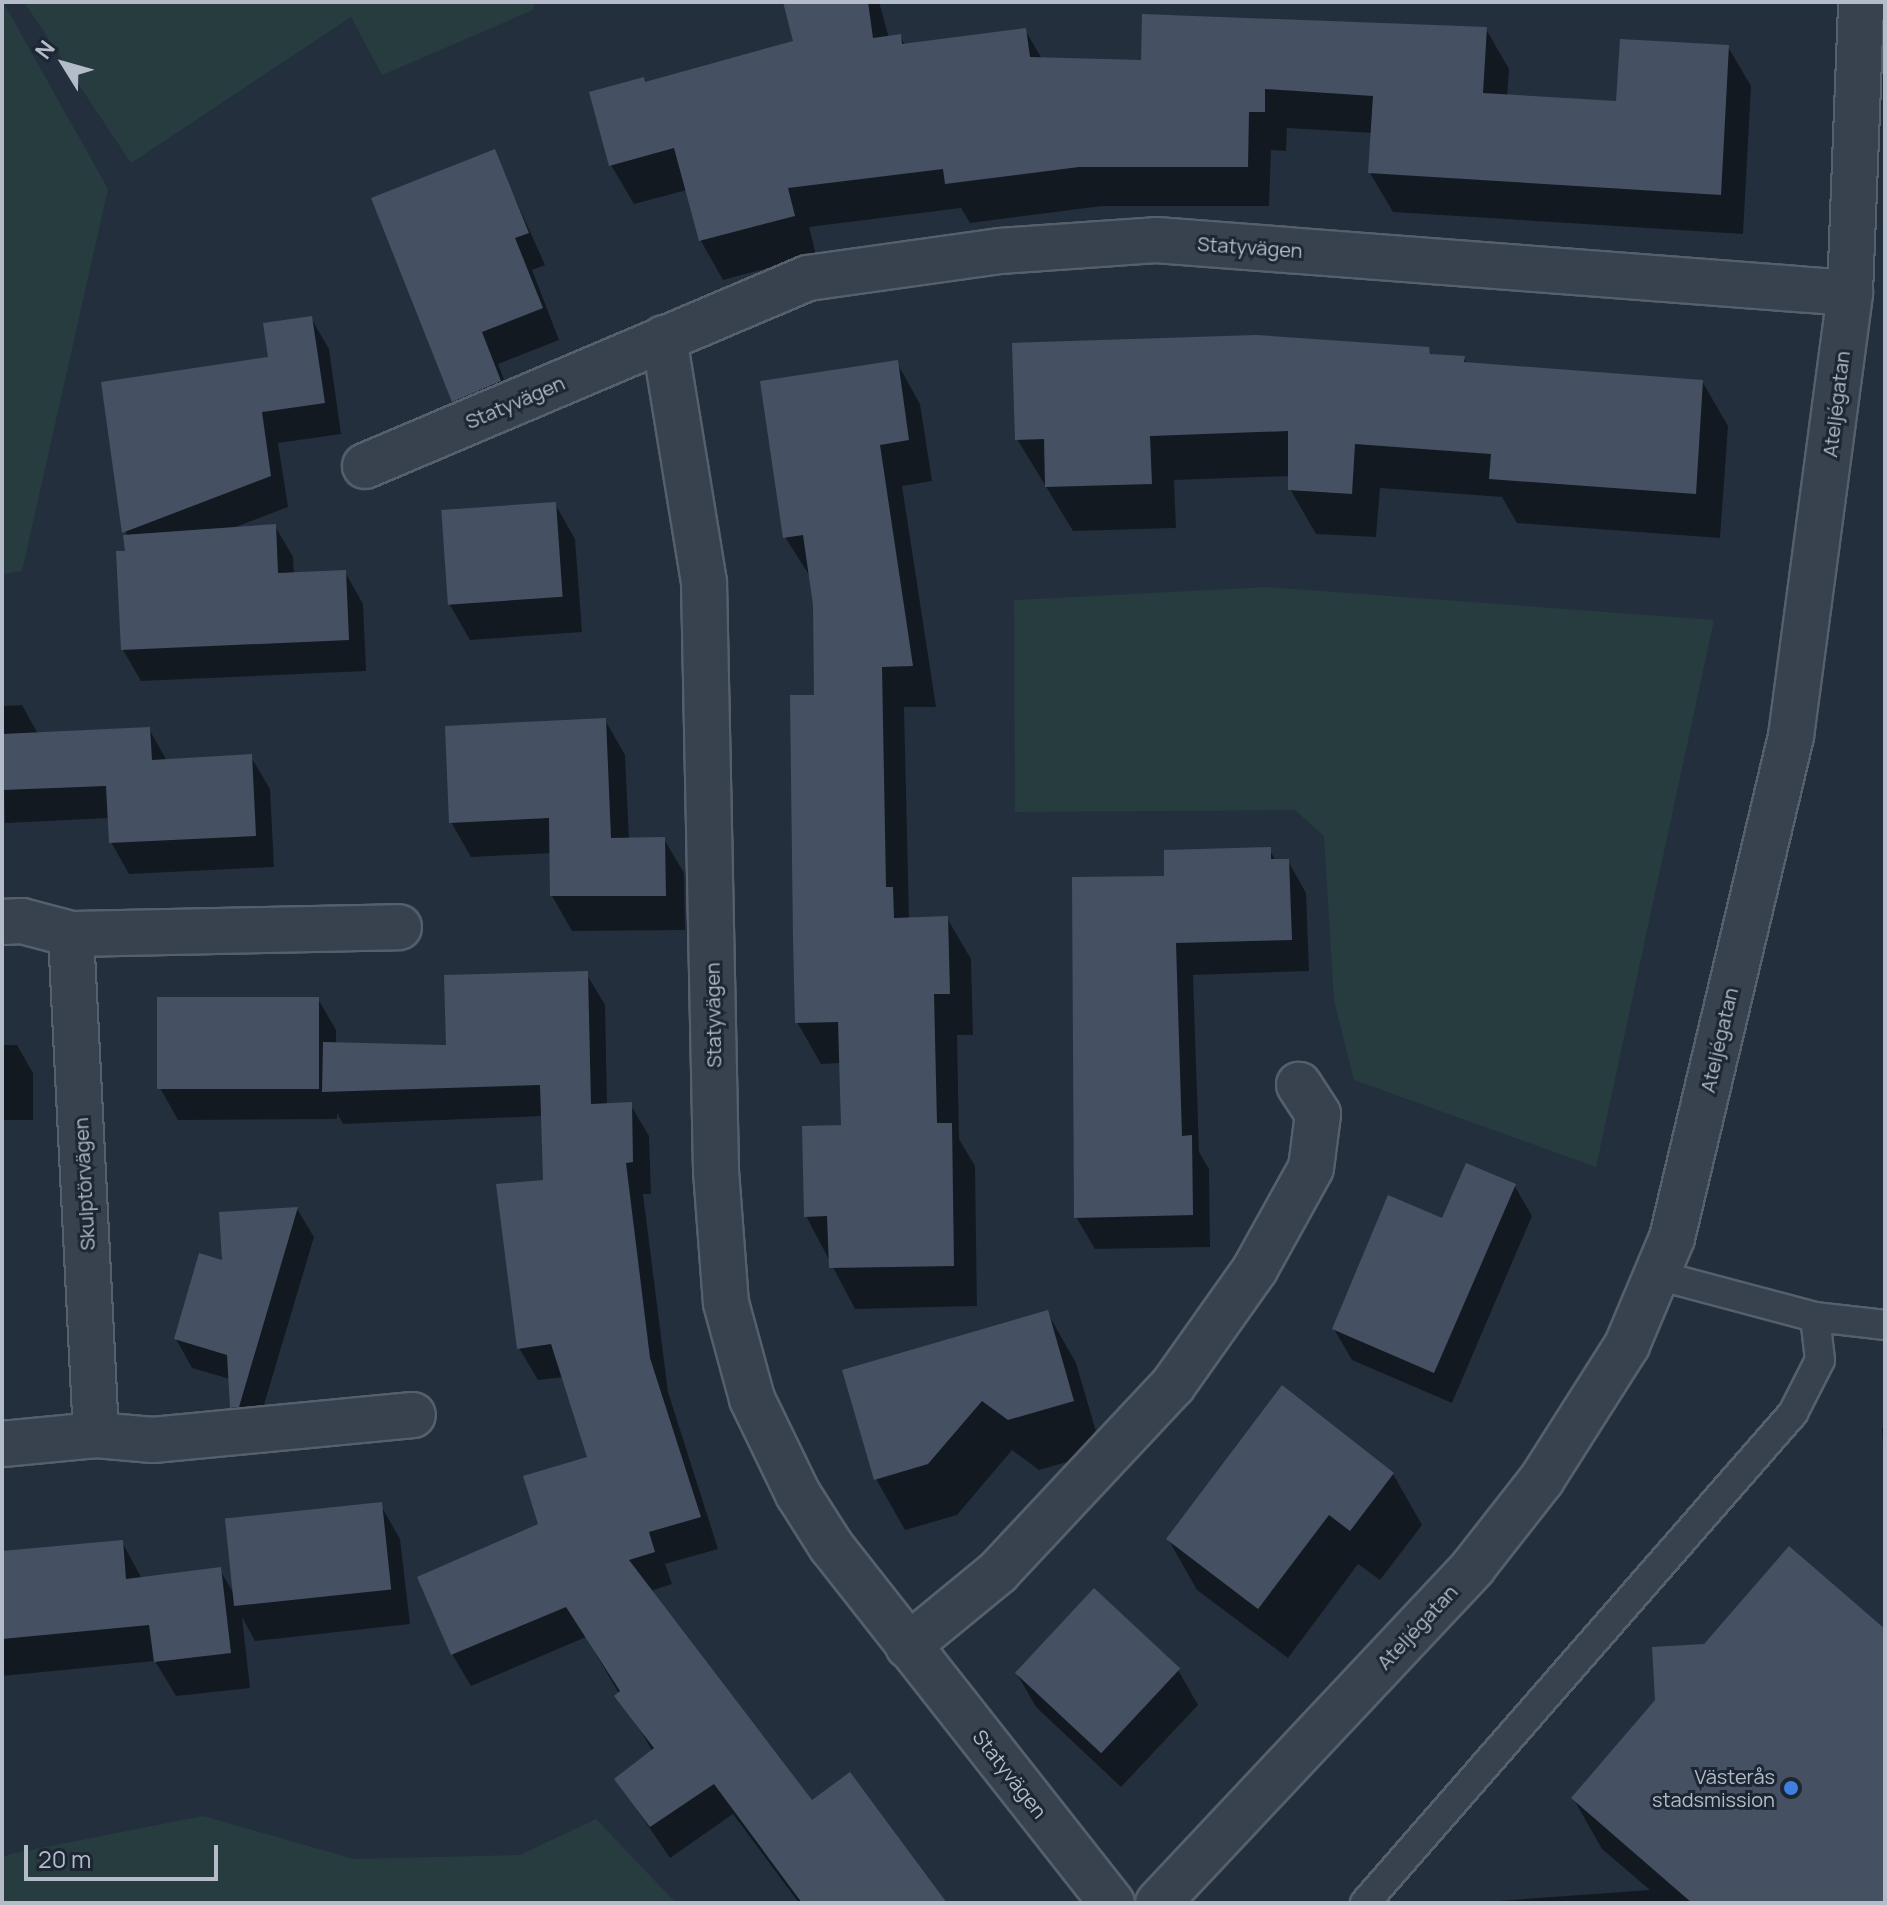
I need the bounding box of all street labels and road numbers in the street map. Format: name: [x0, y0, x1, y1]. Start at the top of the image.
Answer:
street label: Statyvägen: [1197, 231, 1303, 263]
street label: Ateljégatan: [1818, 349, 1854, 459]
street label: Statyvägen: [462, 370, 568, 434]
street label: Statyvägen: [700, 962, 726, 1068]
street label: Ateljégatan: [1695, 985, 1743, 1095]
street label: Skulptörvägen: [69, 1117, 99, 1251]
street label: Ateljégatan: [1372, 1580, 1462, 1674]
street label: Statyvägen: [968, 1725, 1052, 1823]

